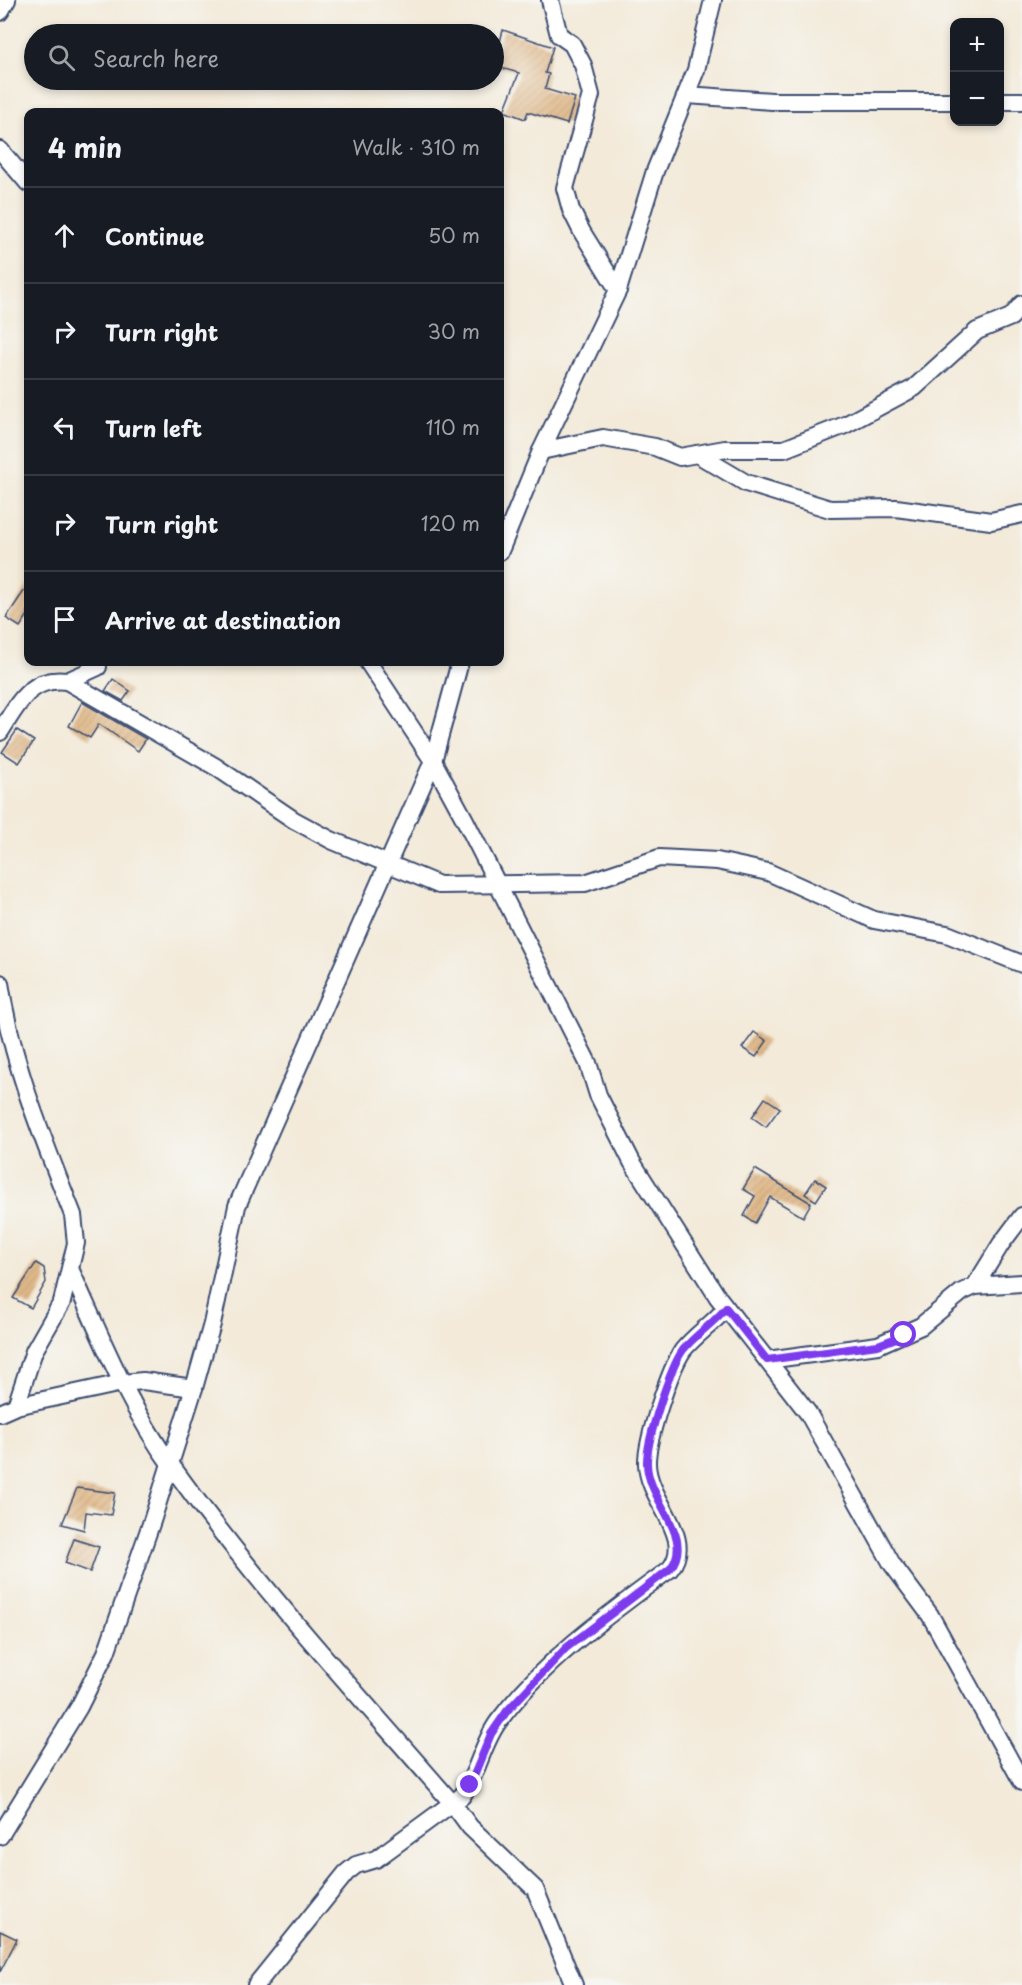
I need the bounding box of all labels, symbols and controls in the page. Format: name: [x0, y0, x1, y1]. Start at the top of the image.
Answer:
map controls: [950, 18, 1004, 126]
button: +: [950, 18, 1004, 72]
search box: [24, 24, 504, 90]
icon: search: [45, 41, 78, 74]
text: Search here: [93, 41, 219, 74]
button: −: [950, 72, 1004, 126]
text: 4 min: [48, 128, 122, 167]
text: Walk · 310 m: [352, 132, 480, 162]
icon: ahead: [48, 219, 81, 252]
text: Continue: [105, 219, 204, 252]
text: 50 m: [428, 220, 480, 250]
icon: right: [48, 315, 81, 348]
text: Turn right: [105, 315, 218, 348]
text: 30 m: [427, 316, 480, 346]
icon: left: [48, 411, 81, 444]
text: Turn left: [105, 411, 202, 444]
text: 110 m: [426, 412, 480, 442]
icon: right: [48, 507, 81, 540]
text: Turn right: [105, 507, 218, 540]
text: 120 m: [421, 508, 480, 538]
icon: arrive: [48, 603, 81, 636]
text: Arrive at destination: [105, 603, 341, 636]
route start: [890, 1321, 916, 1347]
route end: [456, 1771, 482, 1797]

